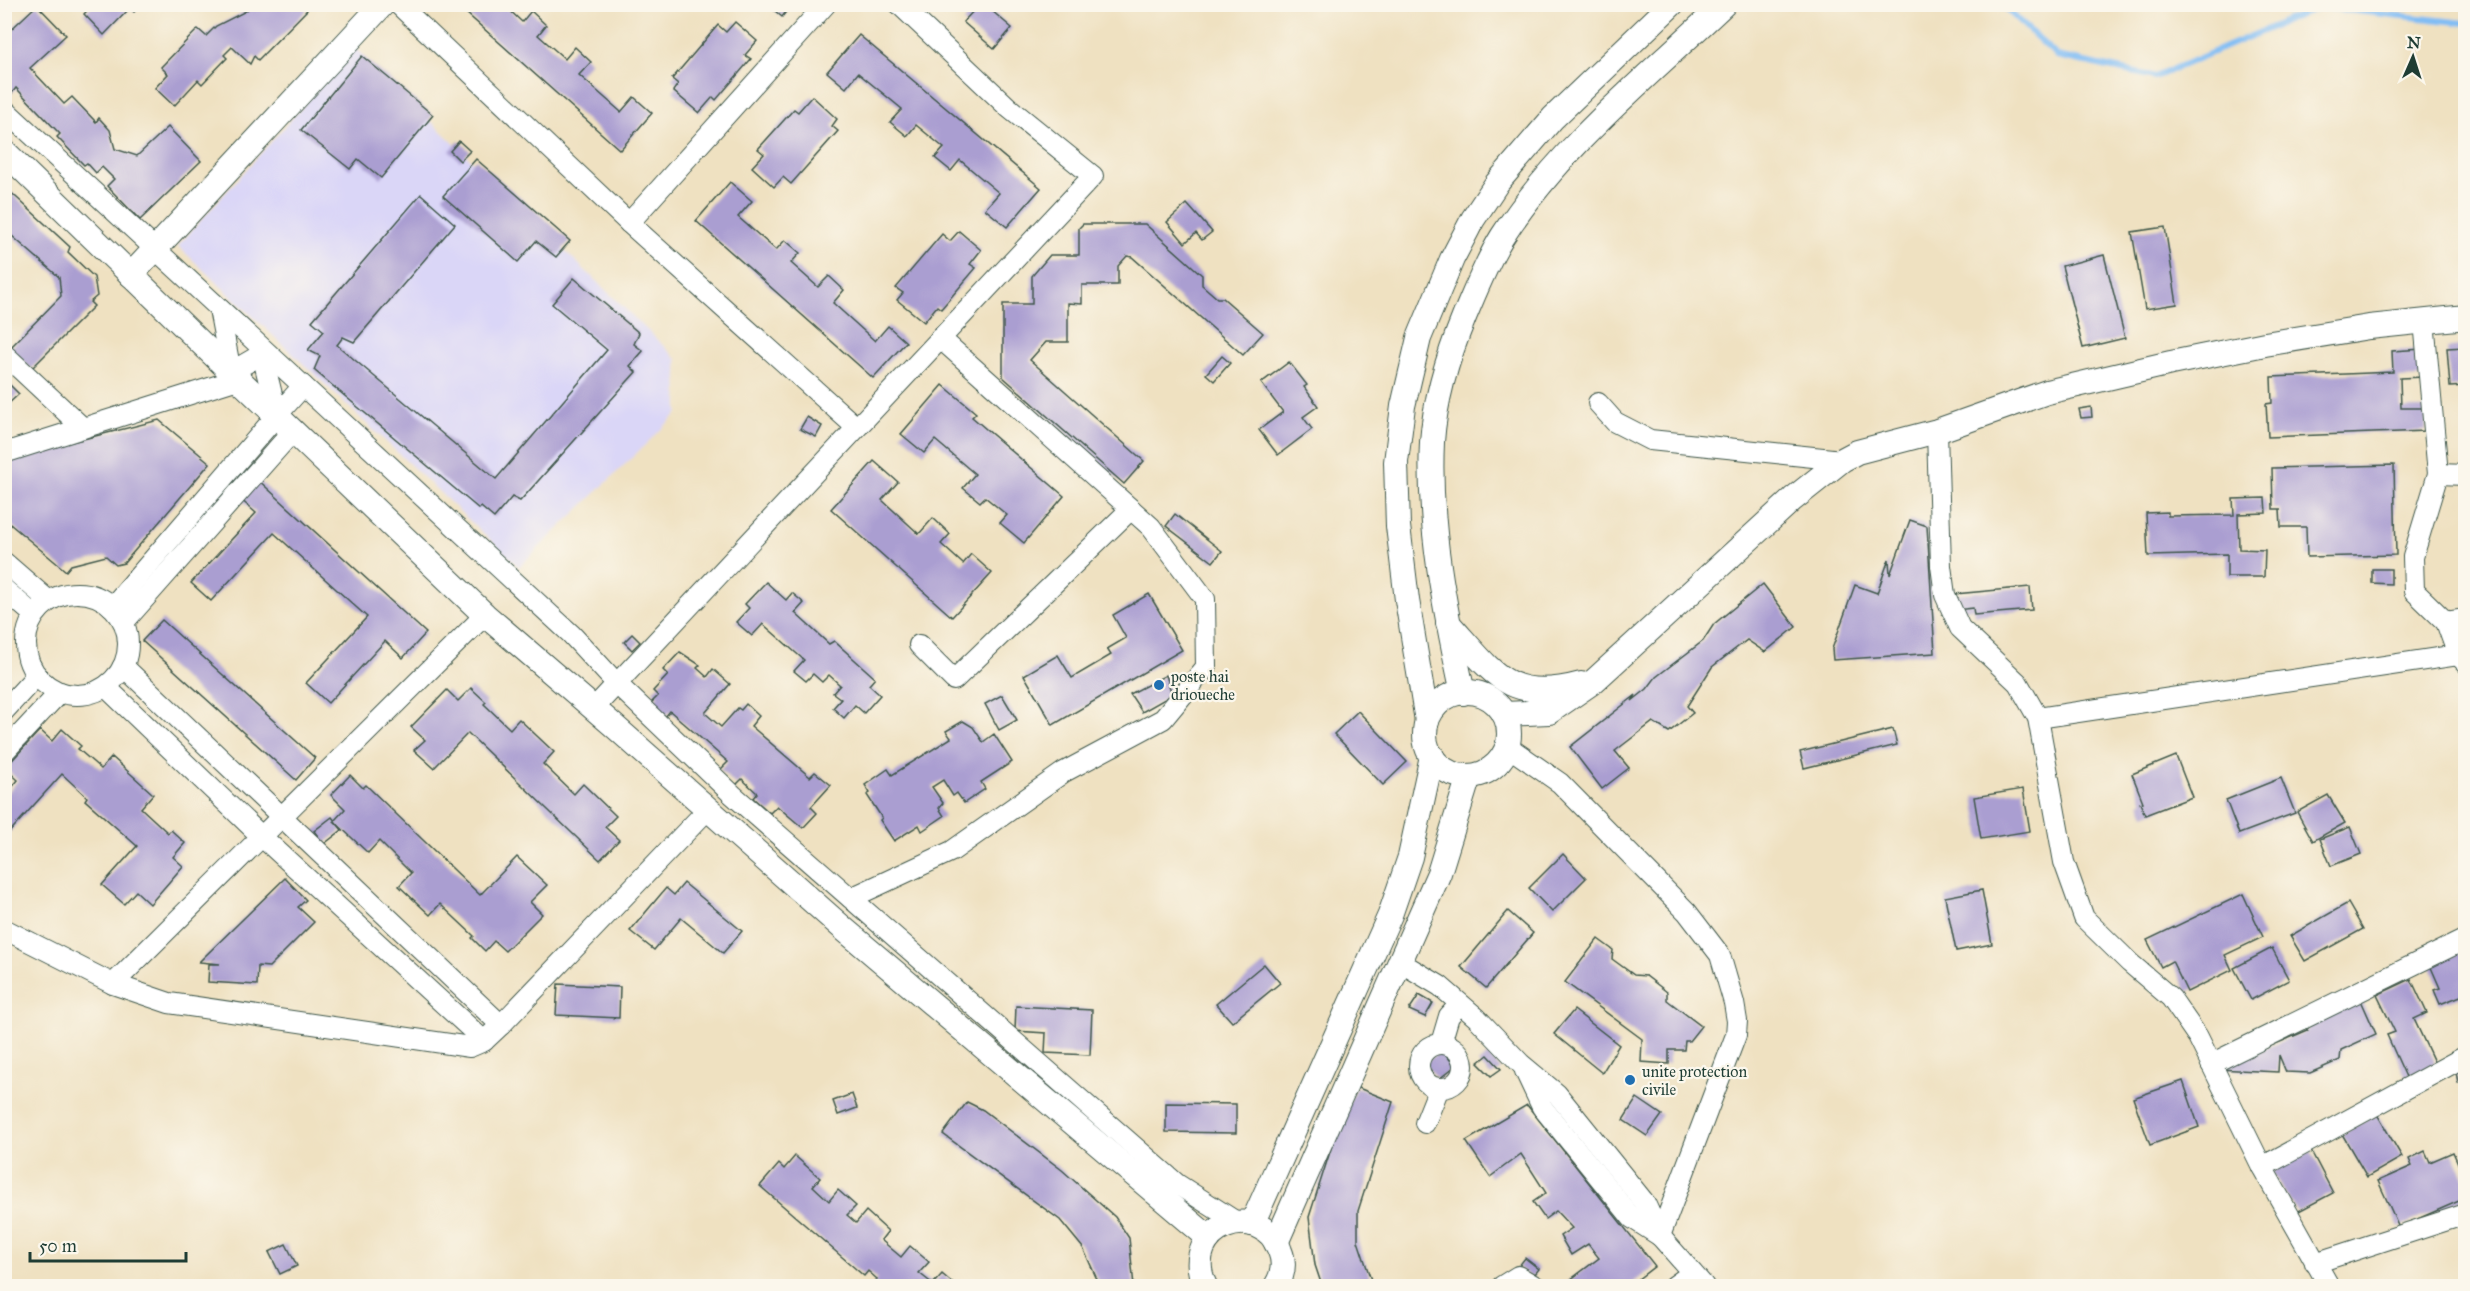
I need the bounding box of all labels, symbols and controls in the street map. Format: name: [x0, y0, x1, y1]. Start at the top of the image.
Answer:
north arrow: [2383, 27, 2443, 87]
text: N: [2406, 33, 2421, 52]
place label: poste hai drioueche: [1170, 667, 1235, 704]
marker: poste hai drioueche: [1152, 678, 1166, 692]
place label: unite protection civile: [1642, 1062, 1748, 1099]
marker: unite protection civile: [1623, 1073, 1637, 1087]
scale bar: [30, 1225, 186, 1263]
text: 50 m: [39, 1235, 77, 1257]

